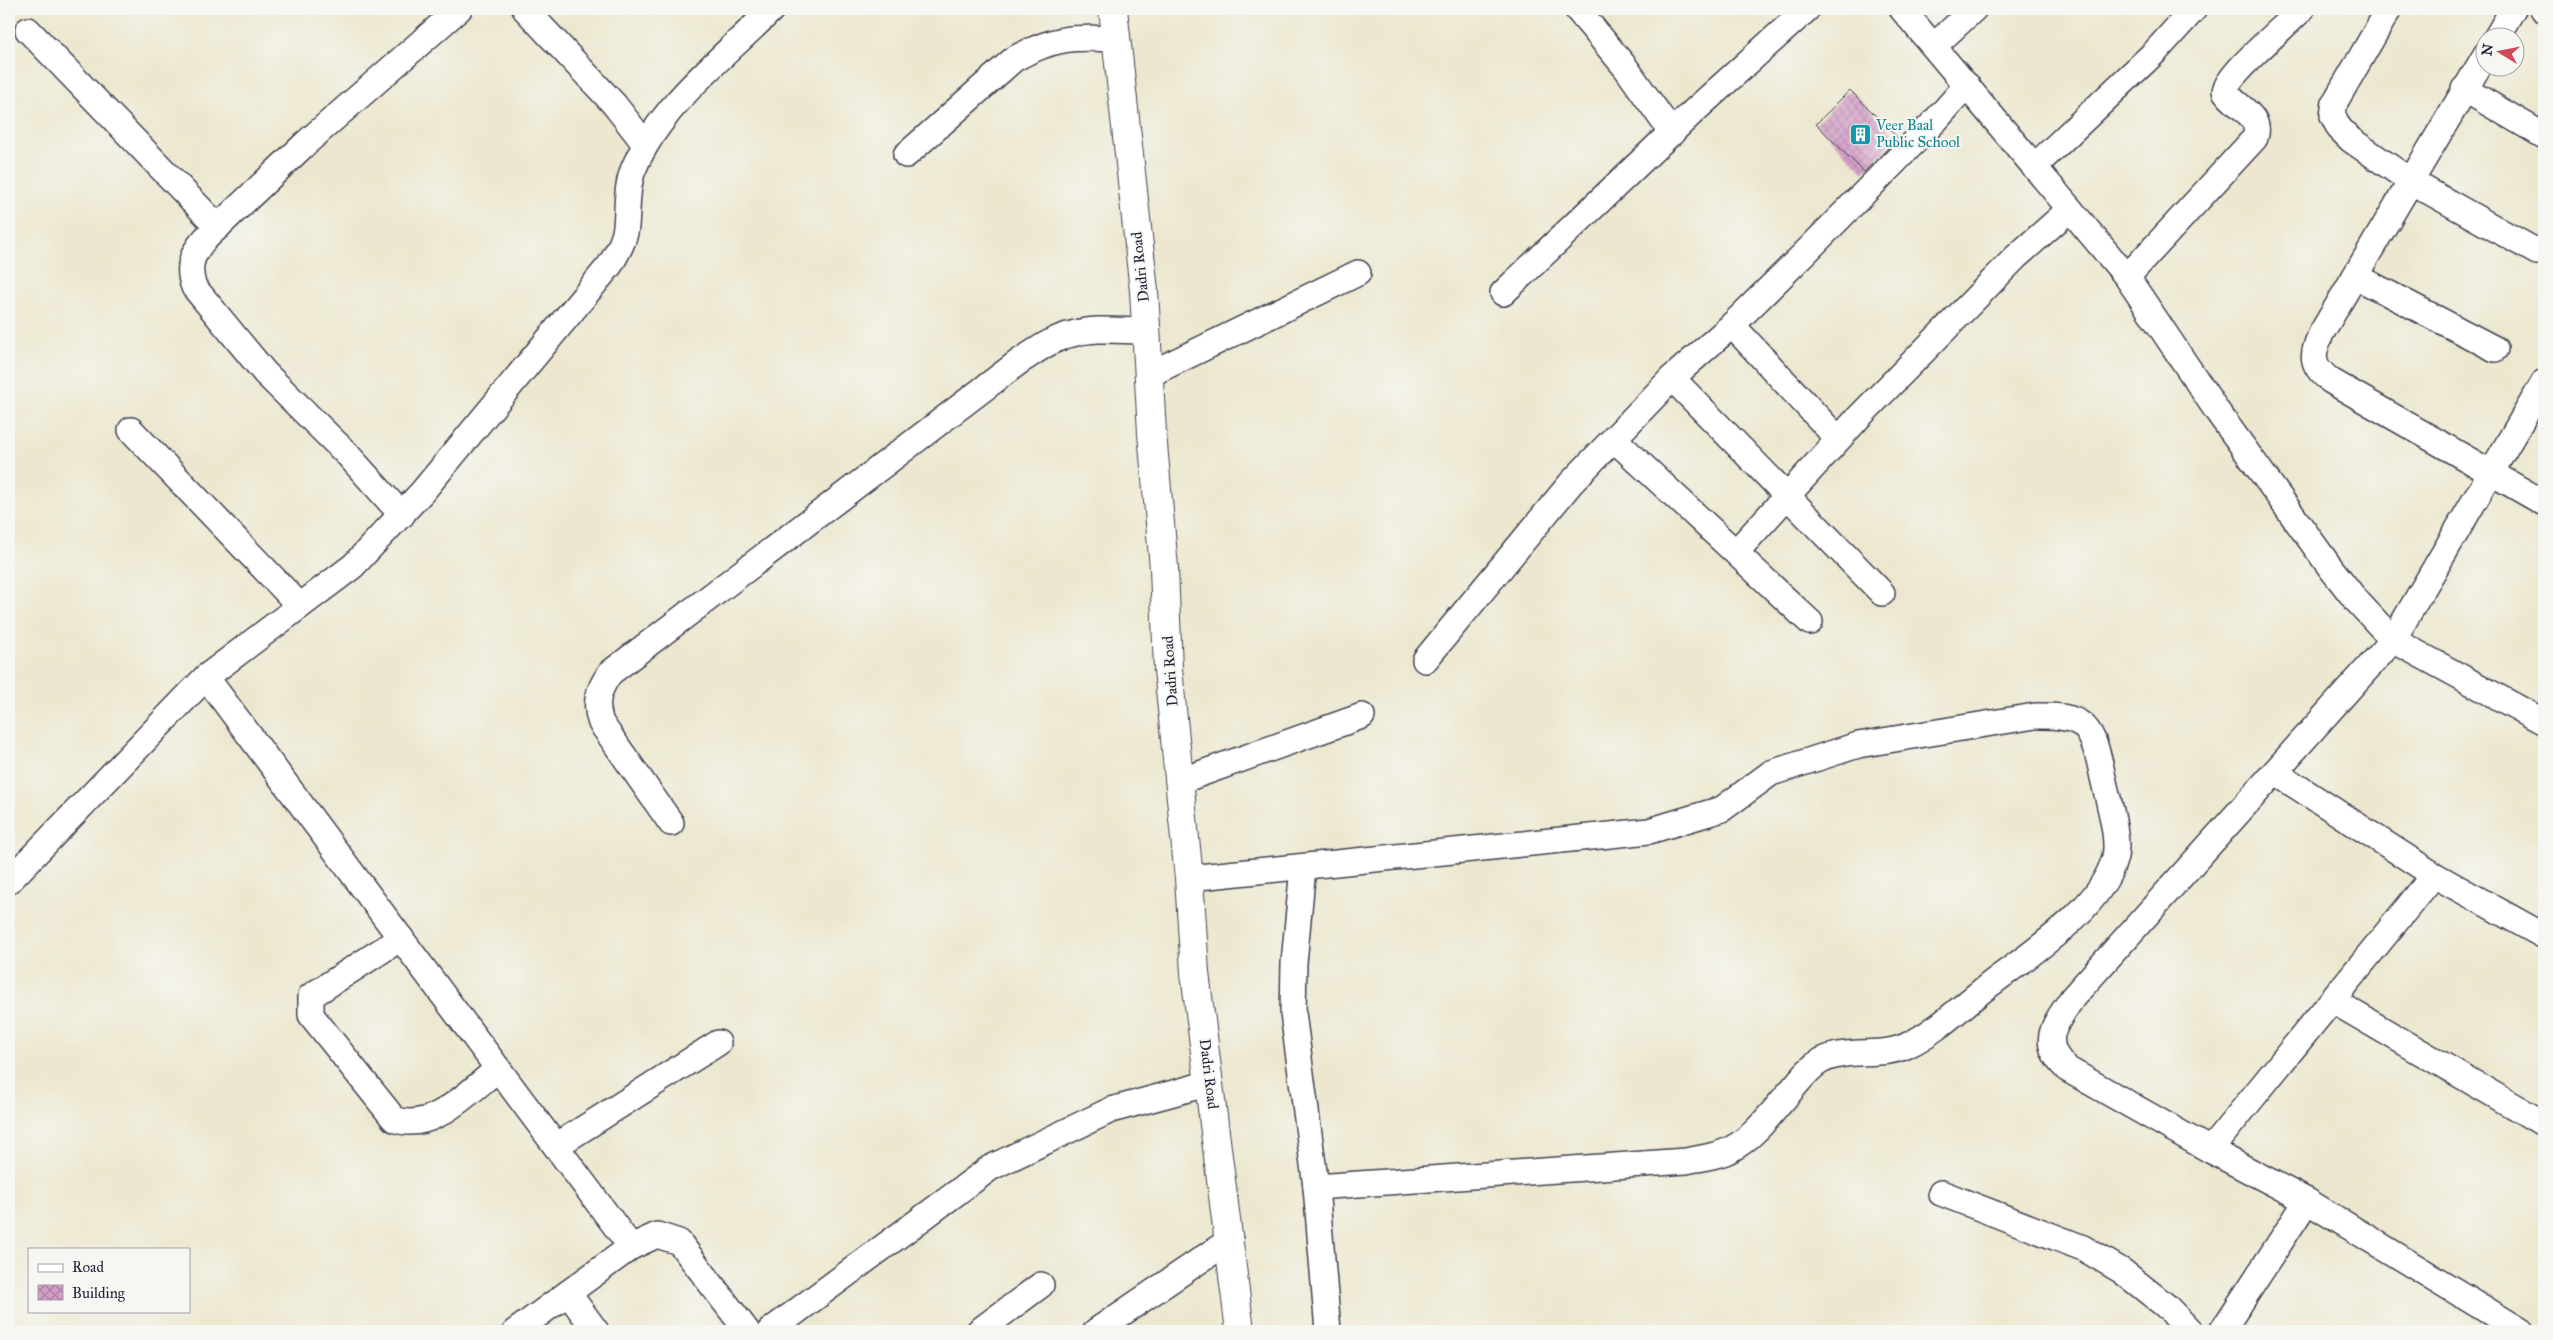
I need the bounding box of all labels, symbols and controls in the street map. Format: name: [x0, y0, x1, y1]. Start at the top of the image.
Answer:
north arrow: [2476, 28, 2526, 78]
text: N: [2478, 42, 2497, 57]
place label: Veer Baal Public School: [1875, 116, 1961, 151]
building icon: Veer Baal Public School: [1848, 122, 1872, 146]
street label: Dadri Road: [1127, 230, 1153, 303]
street label: Dadri Road: [1159, 635, 1181, 707]
street label: Dadri Road: [1196, 1038, 1222, 1111]
legend: [28, 1248, 190, 1312]
text: Road: [72, 1258, 104, 1276]
text: Building: [72, 1284, 126, 1302]

